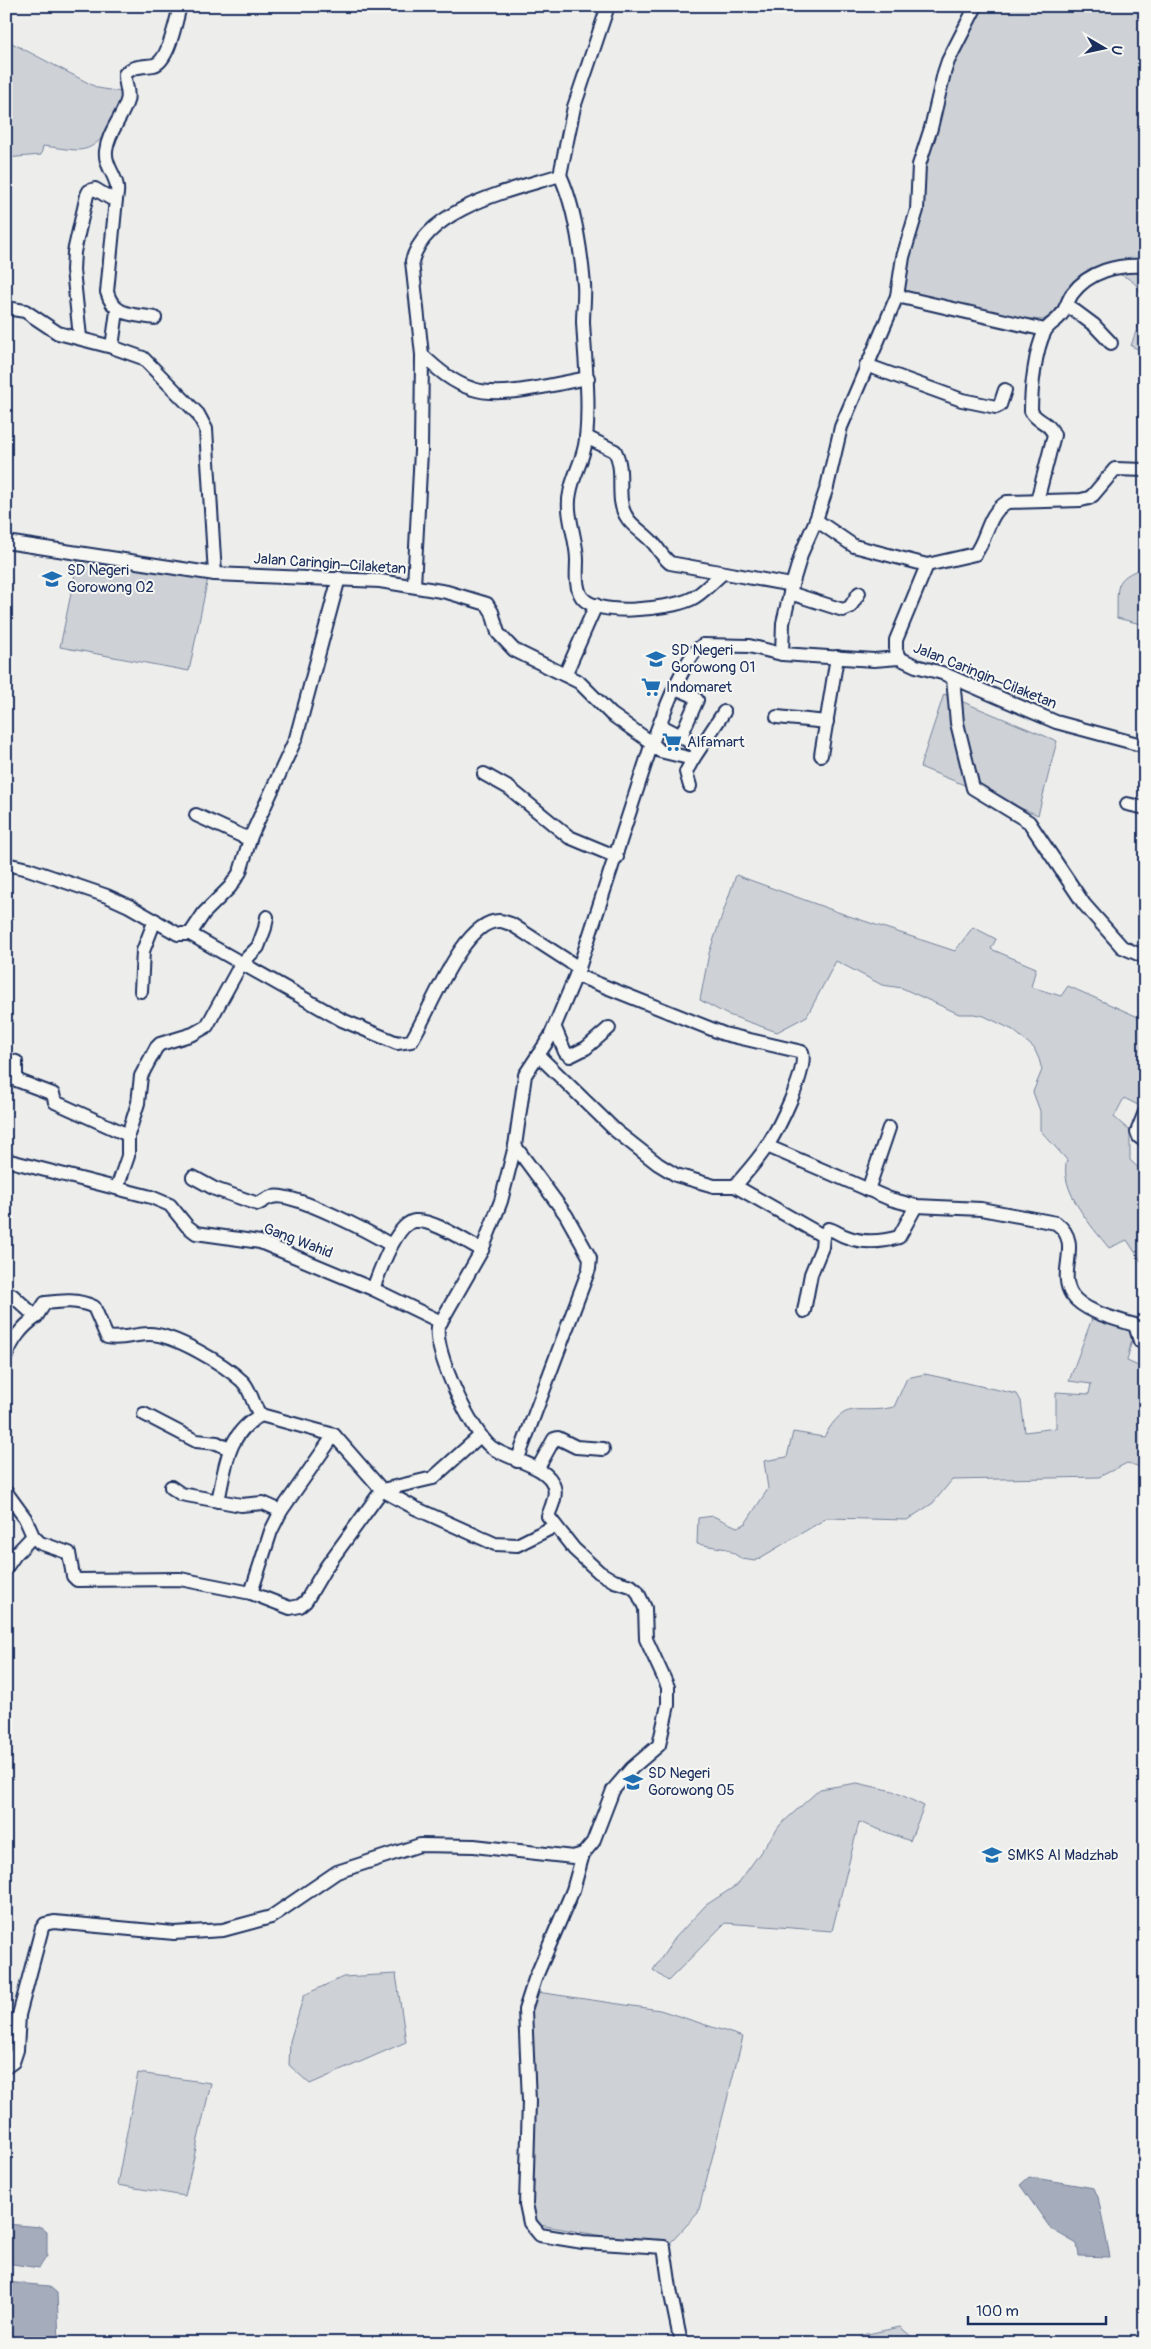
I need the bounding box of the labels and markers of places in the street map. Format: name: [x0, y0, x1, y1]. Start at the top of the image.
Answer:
place label: SD Negeri Gorowong 02: [67, 561, 154, 597]
school or university icon: SD Negeri Gorowong 02: [41, 568, 63, 590]
place label: SD Negeri Gorowong 01: [671, 641, 755, 677]
school or university icon: SD Negeri Gorowong 01: [645, 648, 667, 670]
supermarket icon: Indomaret: [640, 676, 662, 698]
place label: Indomaret: [666, 678, 733, 697]
supermarket icon: Alfamart: [661, 731, 683, 753]
place label: Alfamart: [687, 733, 745, 752]
place label: SD Negeri Gorowong 05: [648, 1764, 735, 1800]
school or university icon: SD Negeri Gorowong 05: [622, 1771, 644, 1793]
school or university icon: SMKS Al Madzhab: [981, 1844, 1003, 1866]
place label: SMKS Al Madzhab: [1007, 1846, 1118, 1865]

